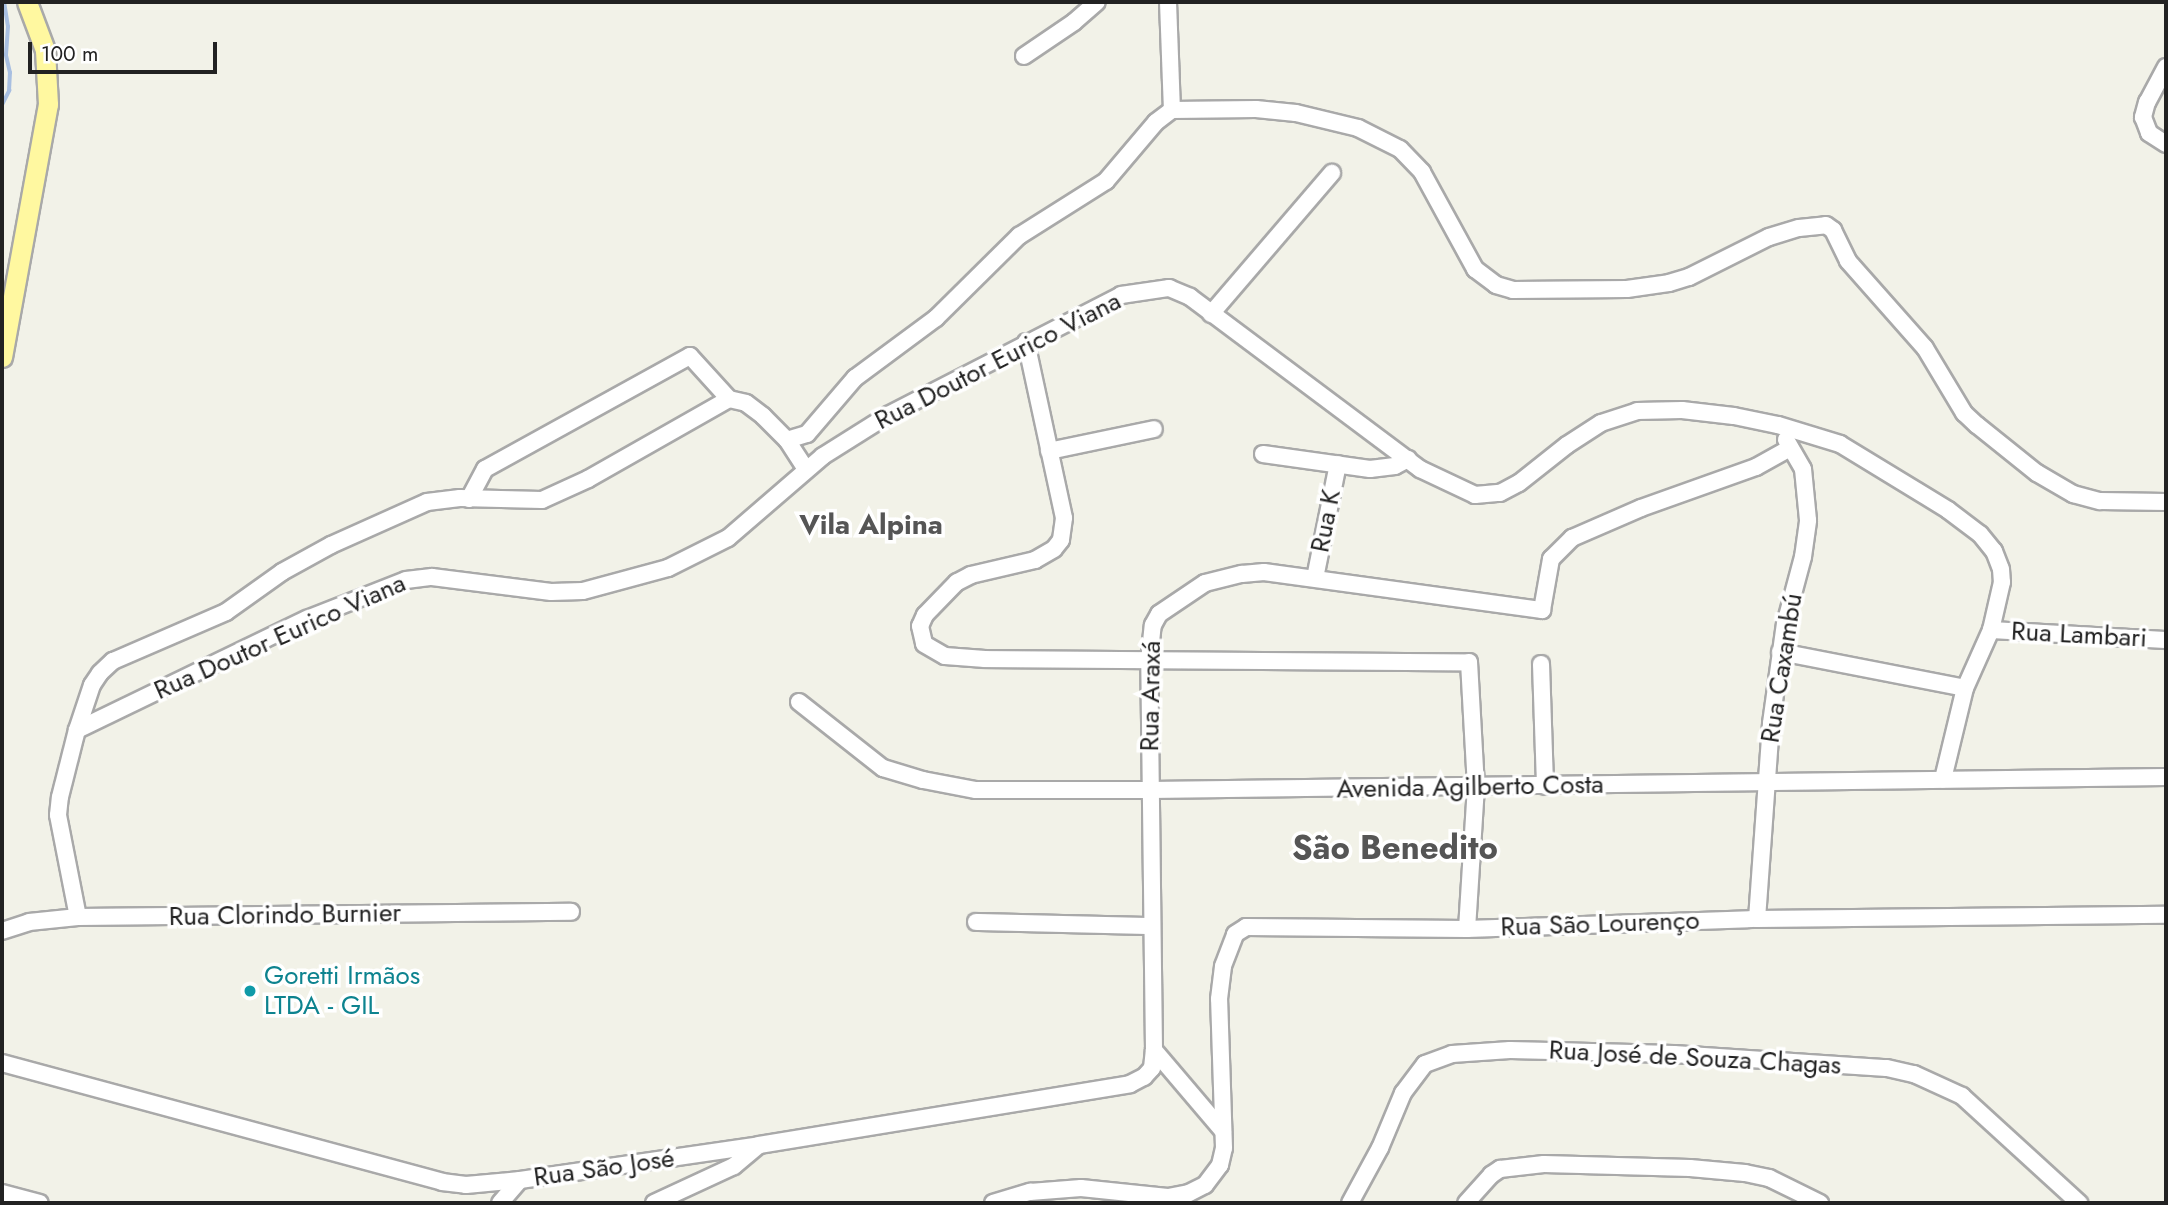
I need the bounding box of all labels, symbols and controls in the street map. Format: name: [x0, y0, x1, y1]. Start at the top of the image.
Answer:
scale bar: [32, 28, 220, 72]
text: 100 m: [41, 39, 98, 69]
street label: Rua Doutor Eurico Viana: [870, 285, 1126, 437]
street label: Rua K: [1305, 487, 1347, 555]
district label: Vila Alpina: [799, 508, 943, 542]
street label: Rua Doutor Eurico Viana: [149, 567, 411, 707]
street label: Rua Caxambú: [1755, 591, 1809, 745]
street label: Rua Lambari: [2010, 616, 2148, 654]
street label: Rua Araxá: [1134, 640, 1168, 752]
street label: Avenida Agilberto Costa: [1336, 769, 1604, 805]
district label: São Benedito: [1292, 828, 1498, 868]
street label: Rua Clorindo Burnier: [169, 897, 401, 933]
street label: Rua São Lourenço: [1500, 905, 1700, 943]
place label: Goretti Irmãos LTDA - GIL: [264, 960, 420, 1021]
marker: Goretti Irmãos LTDA - GIL: [242, 983, 258, 999]
street label: Rua José de Souza Chagas: [1548, 1035, 1842, 1081]
street label: Rua São José: [532, 1143, 676, 1193]

